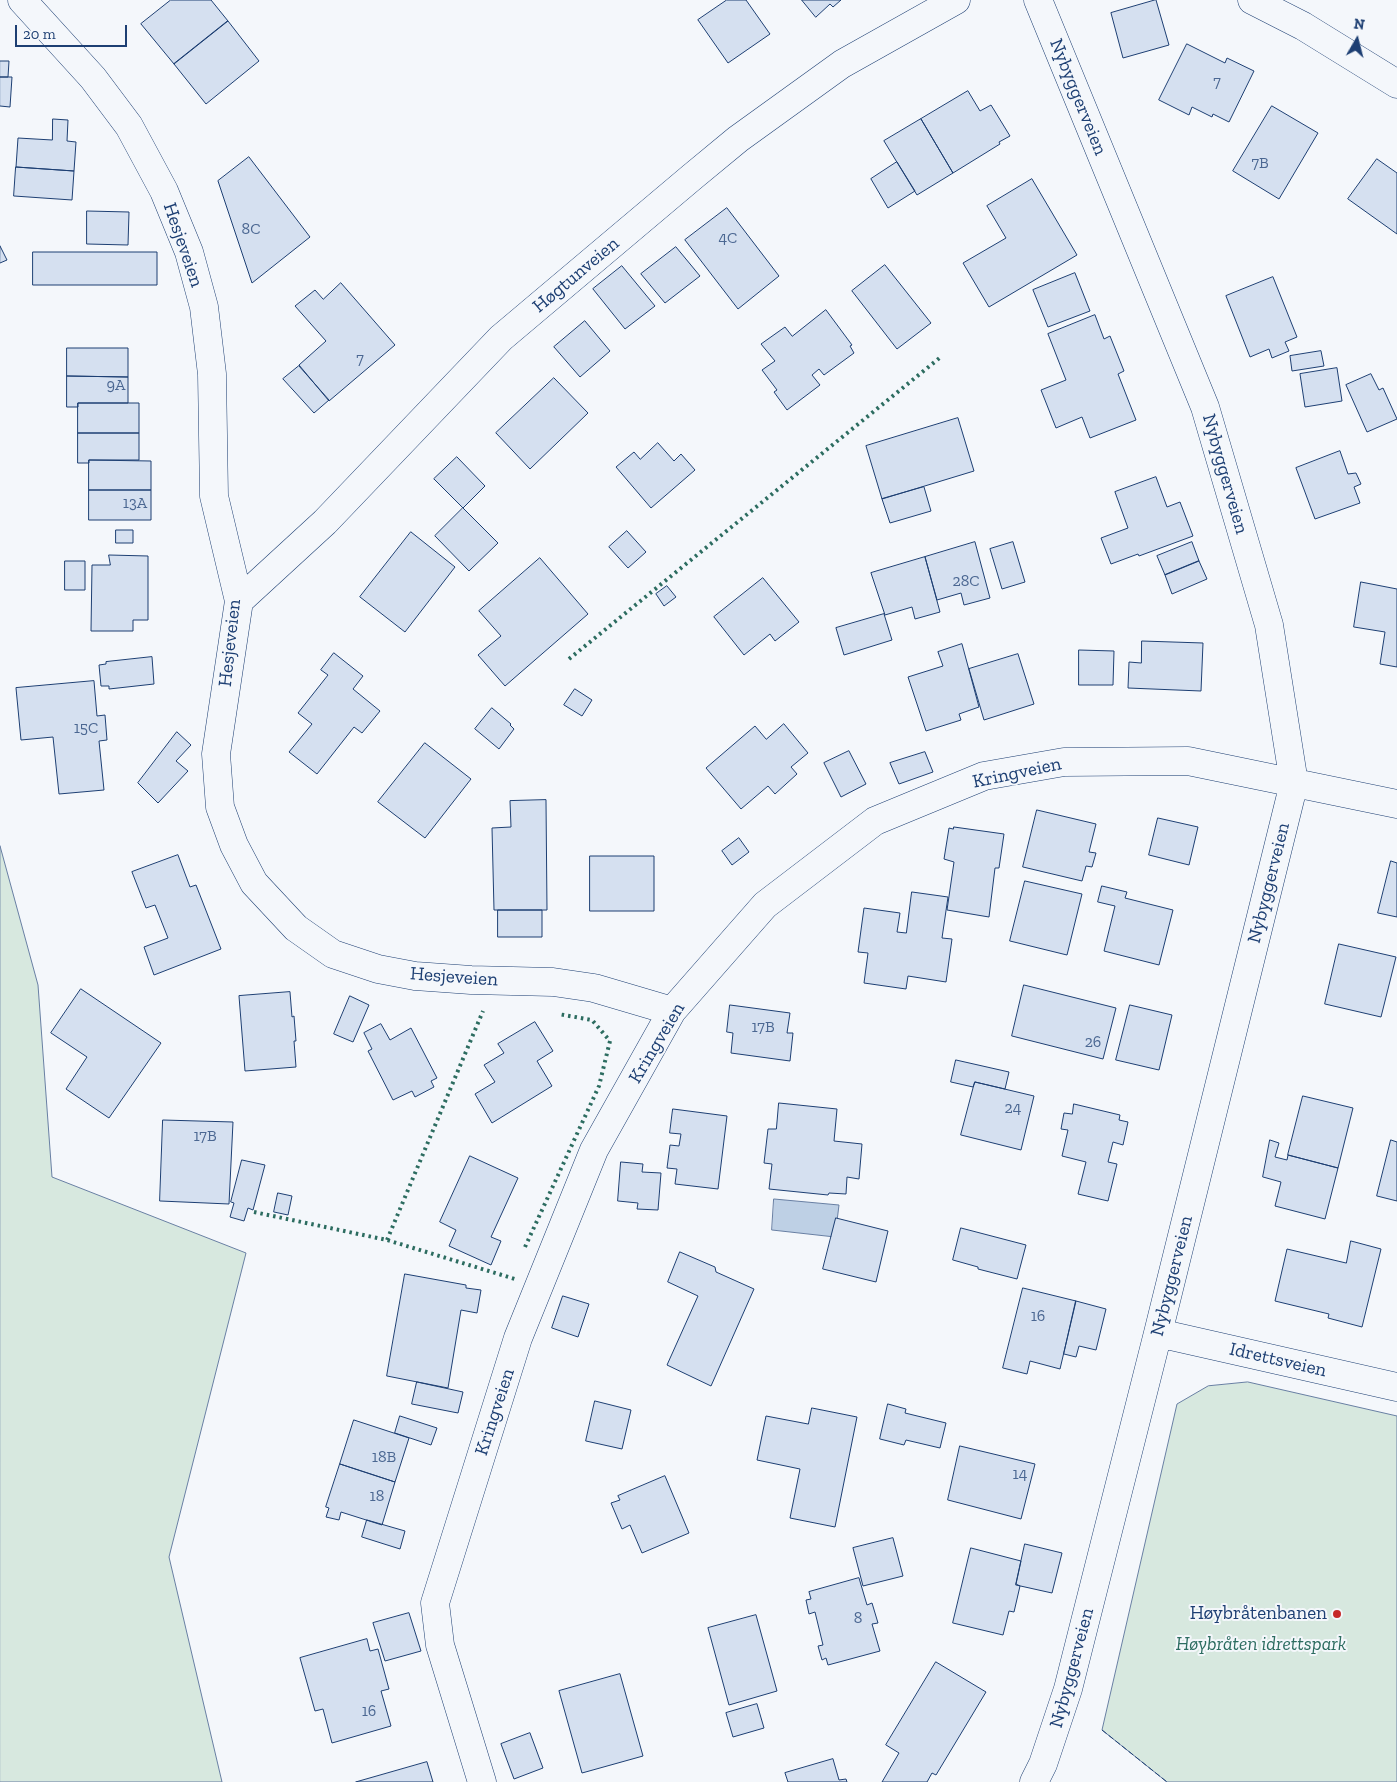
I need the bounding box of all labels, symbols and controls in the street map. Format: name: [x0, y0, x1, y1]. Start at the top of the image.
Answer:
scale bar: [18, 15, 130, 47]
north arrow: [1332, 15, 1382, 65]
text: N: [1353, 15, 1366, 34]
text: 20 m: [23, 25, 56, 43]
street label: Nybyggerveien: [1044, 35, 1112, 159]
house number: 7: [1213, 72, 1221, 92]
house number: 7B: [1251, 153, 1269, 173]
street label: Hesjeveien: [158, 200, 208, 290]
house number: 8C: [242, 219, 260, 239]
house number: 4C: [719, 228, 737, 248]
street label: Høgtunveien: [528, 232, 624, 318]
house number: 7: [356, 349, 364, 369]
house number: 9A: [107, 375, 125, 395]
street label: Nybyggerveien: [1197, 411, 1253, 537]
house number: 13A: [123, 493, 147, 513]
house number: 28C: [952, 571, 980, 591]
street label: Hesjeveien: [214, 598, 246, 688]
house number: 15C: [74, 718, 98, 738]
street label: Kringveien: [971, 752, 1063, 794]
street label: Nybyggerveien: [1243, 820, 1295, 946]
street label: Hesjeveien: [409, 963, 499, 991]
street label: Kringveien: [624, 998, 690, 1088]
house number: 17B: [751, 1017, 775, 1037]
house number: 26: [1085, 1032, 1101, 1052]
house number: 24: [1005, 1098, 1021, 1118]
house number: 17B: [193, 1126, 217, 1146]
street label: Nybyggerveien: [1146, 1213, 1198, 1339]
house number: 16: [1031, 1306, 1045, 1326]
street label: Idrettsveien: [1227, 1338, 1329, 1382]
street label: Kringveien: [470, 1366, 520, 1458]
house number: 18B: [372, 1447, 396, 1467]
house number: 14: [1013, 1464, 1027, 1484]
house number: 18: [370, 1486, 384, 1506]
place label: Høybråtenbanen: [1190, 1603, 1327, 1625]
street label: Nybyggerveien: [1045, 1605, 1099, 1731]
house number: 8: [854, 1608, 862, 1628]
marker: Høybråtenbanen: [1331, 1608, 1343, 1620]
park label: Høybråten idrettspark: [1176, 1634, 1346, 1656]
house number: 16: [362, 1701, 376, 1721]

